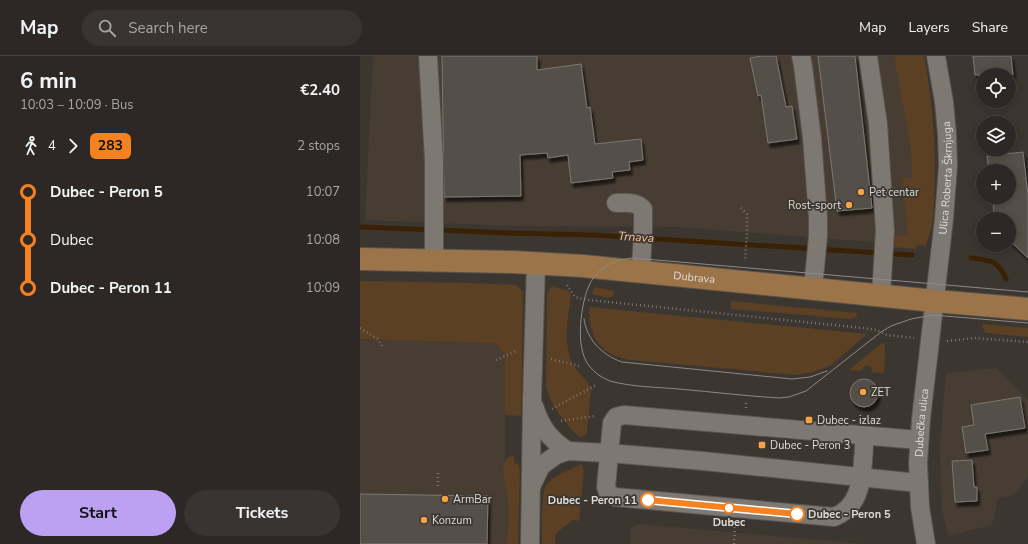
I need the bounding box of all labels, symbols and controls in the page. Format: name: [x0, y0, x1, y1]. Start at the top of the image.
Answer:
search box: [82, 10, 362, 46]
text: Map: [20, 15, 58, 41]
icon: search: [96, 17, 118, 39]
text: Search here: [128, 18, 208, 38]
text: Map: [859, 18, 886, 37]
text: Layers: [908, 18, 950, 37]
text: Share: [972, 18, 1008, 37]
text: 6 min: [20, 66, 77, 96]
map controls: [976, 68, 1016, 252]
button: locate: [976, 68, 1016, 108]
text: €2.40: [300, 80, 340, 100]
text: 10:03 – 10:09 · Bus: [20, 96, 134, 114]
button: layers: [976, 116, 1016, 156]
street label: Ulica Roberta Škrnjuga: [935, 121, 956, 236]
icon: walk: [20, 135, 42, 157]
icon: forward: [62, 135, 84, 157]
text: 283: [98, 136, 123, 155]
text: 4: [48, 137, 56, 155]
text: 2 stops: [297, 137, 340, 155]
button: +: [976, 164, 1016, 204]
text: Dubec - Peron 5: [50, 182, 163, 202]
text: 10:07: [306, 183, 340, 201]
place label: Pet centar: [869, 185, 919, 200]
marker: Pet centar: [856, 187, 866, 197]
place label: Rost-sport: [788, 198, 841, 213]
marker: Rost-sport: [844, 200, 854, 210]
button: −: [976, 212, 1016, 252]
water label: Trnava: [617, 228, 655, 246]
text: Dubec: [50, 230, 93, 250]
text: 10:08: [306, 231, 340, 249]
street label: Dubrava: [673, 268, 716, 287]
text: Dubec - Peron 11: [50, 278, 172, 298]
text: 10:09: [306, 279, 340, 297]
place label: ZET: [871, 385, 891, 400]
marker: ZET: [858, 387, 868, 397]
street label: Dubečka ulica: [911, 388, 932, 457]
place label: Dubec - izlaz: [817, 413, 881, 428]
marker: Dubec - izlaz: [804, 415, 814, 425]
place label: Dubec - Peron 3: [770, 438, 850, 453]
marker: Dubec - Peron 3: [757, 440, 767, 450]
button: Start: [20, 490, 176, 536]
button: Tickets: [184, 490, 340, 536]
place label: ArmBar: [453, 492, 492, 507]
marker: Dubec - Peron 11: [640, 492, 656, 508]
place label: Dubec - Peron 11: [548, 493, 637, 508]
marker: ArmBar: [440, 494, 450, 504]
marker: Dubec: [723, 502, 735, 514]
marker: Dubec - Peron 5: [789, 506, 805, 522]
place label: Dubec - Peron 5: [808, 507, 891, 522]
place label: Konzum: [432, 513, 472, 528]
marker: Konzum: [419, 515, 429, 525]
place label: Dubec: [713, 515, 746, 530]

